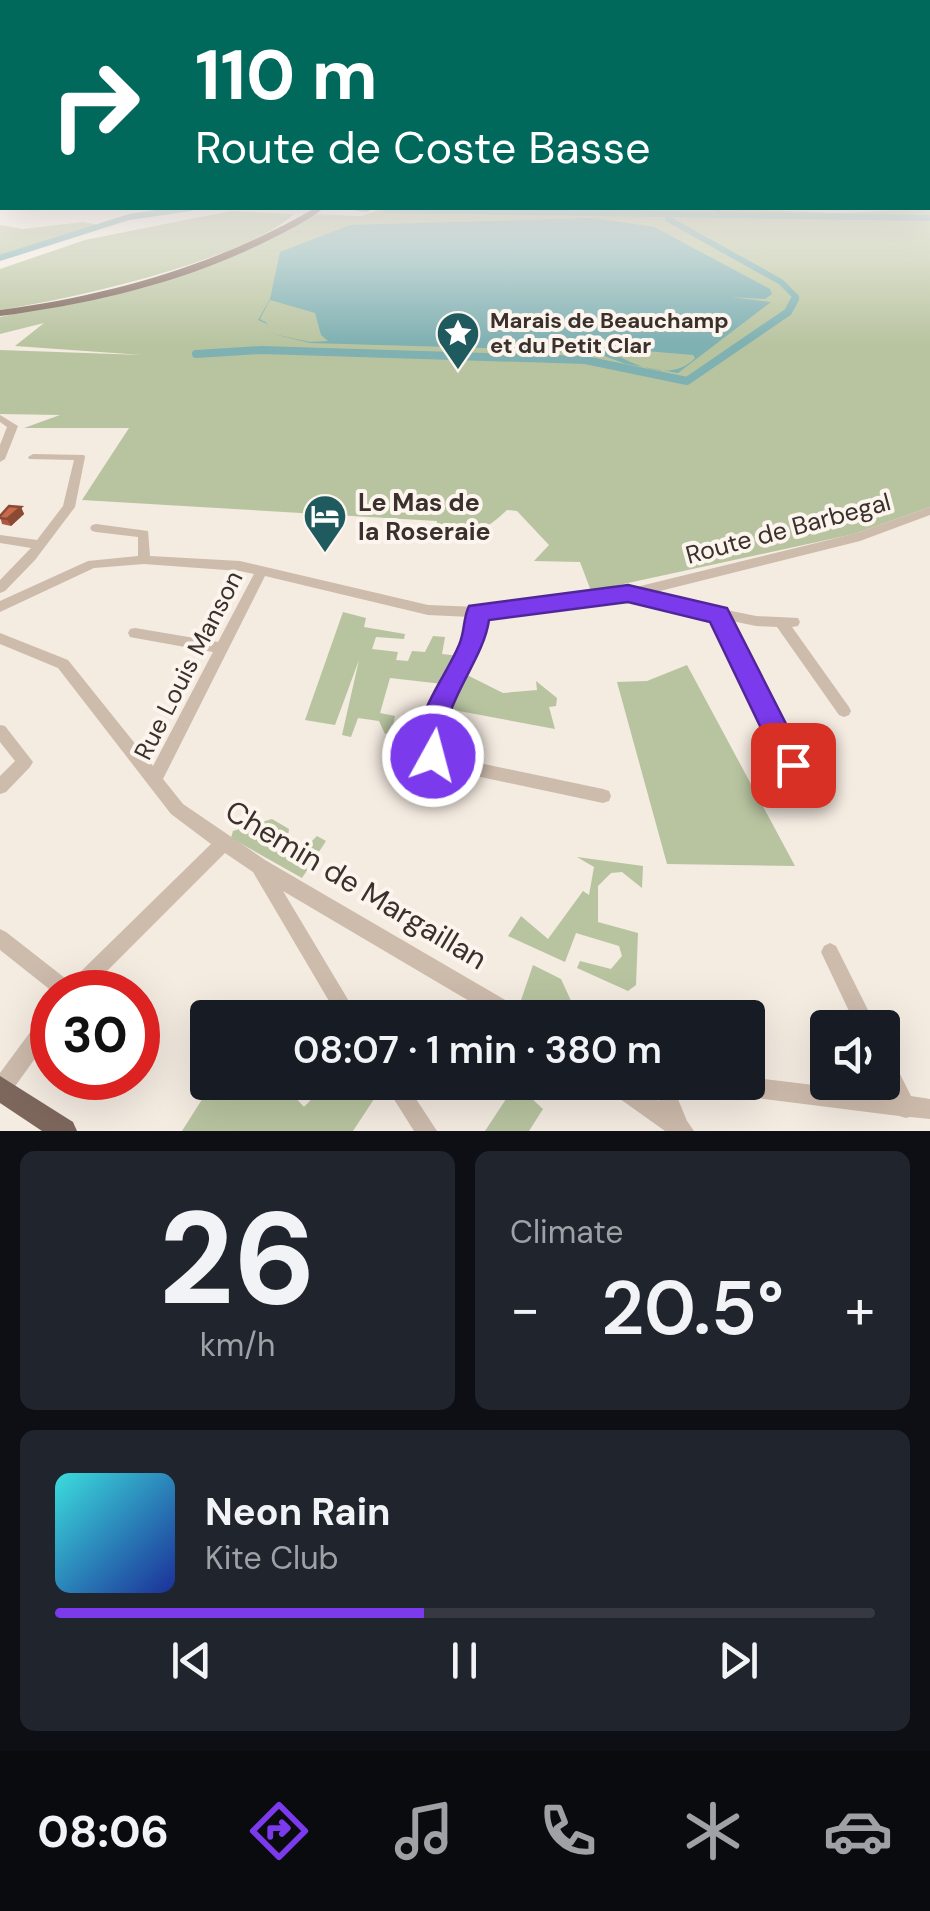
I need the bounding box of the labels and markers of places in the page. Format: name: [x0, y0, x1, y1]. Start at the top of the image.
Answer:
place label: Marais de Beauchamp et du Petit Clar: [490, 306, 729, 360]
place icon: Marais de Beauchamp et du Petit Clar: [435, 310, 481, 371]
place label: Le Mas de la Roseraie: [358, 486, 491, 548]
hotel icon: Le Mas de la Roseraie: [302, 493, 348, 554]
pin: [751, 723, 836, 808]

